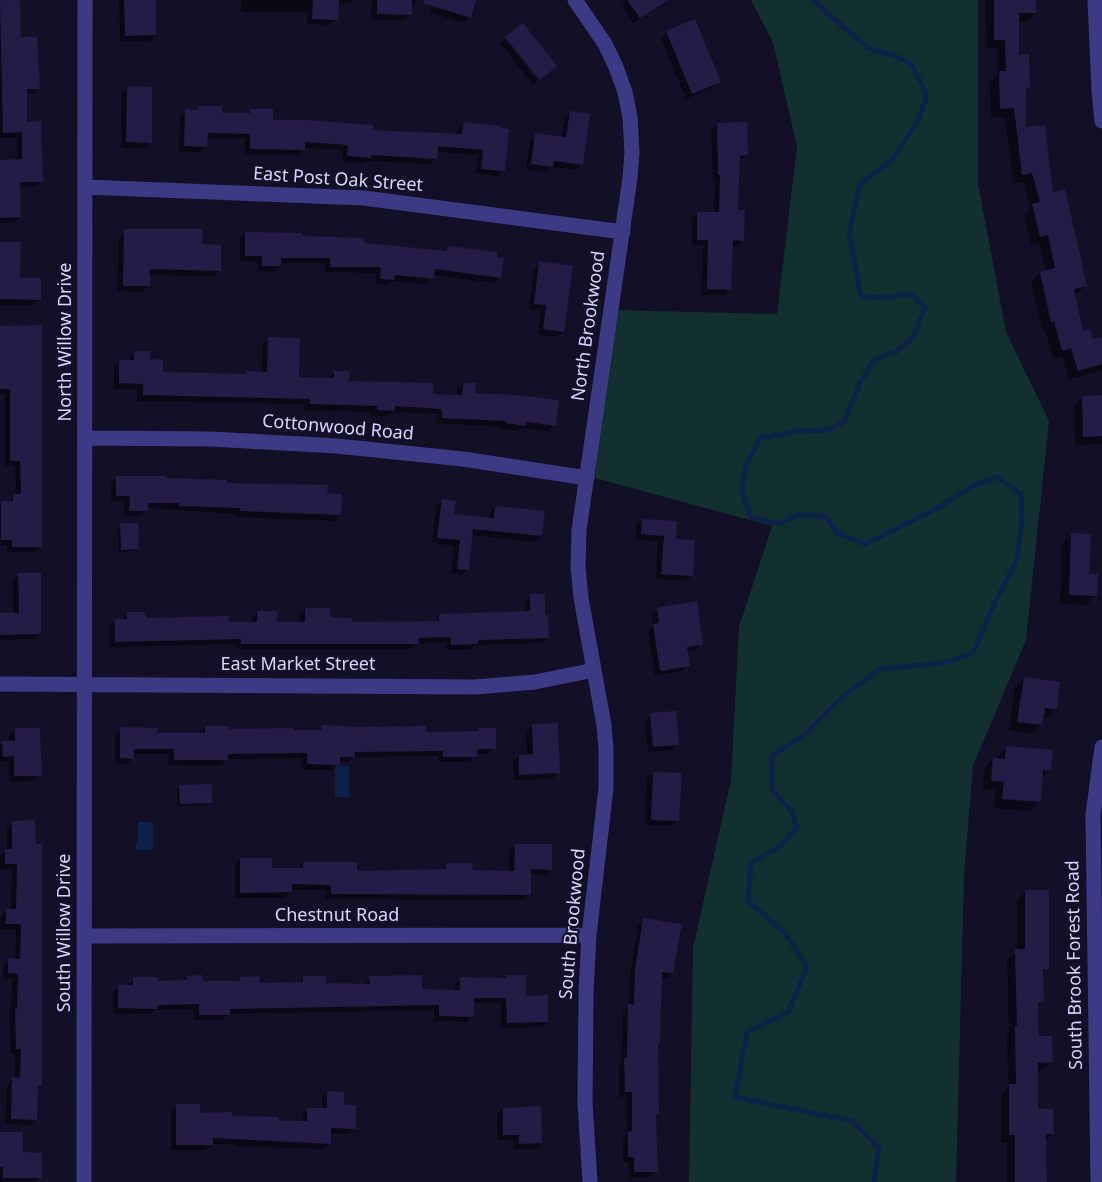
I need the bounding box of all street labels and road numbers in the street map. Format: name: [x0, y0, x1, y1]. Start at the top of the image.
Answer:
street label: East Post Oak Street: [252, 163, 424, 197]
street label: North Brookwood: [568, 249, 610, 403]
street label: North Willow Drive: [55, 263, 77, 421]
street label: Cottonwood Road: [261, 411, 415, 445]
street label: East Market Street: [221, 654, 375, 676]
street label: South Brookwood: [556, 848, 590, 1000]
street label: South Willow Drive: [54, 854, 76, 1012]
street label: South Brook Forest Road: [1062, 860, 1088, 1070]
street label: Chestnut Road: [275, 905, 399, 927]

